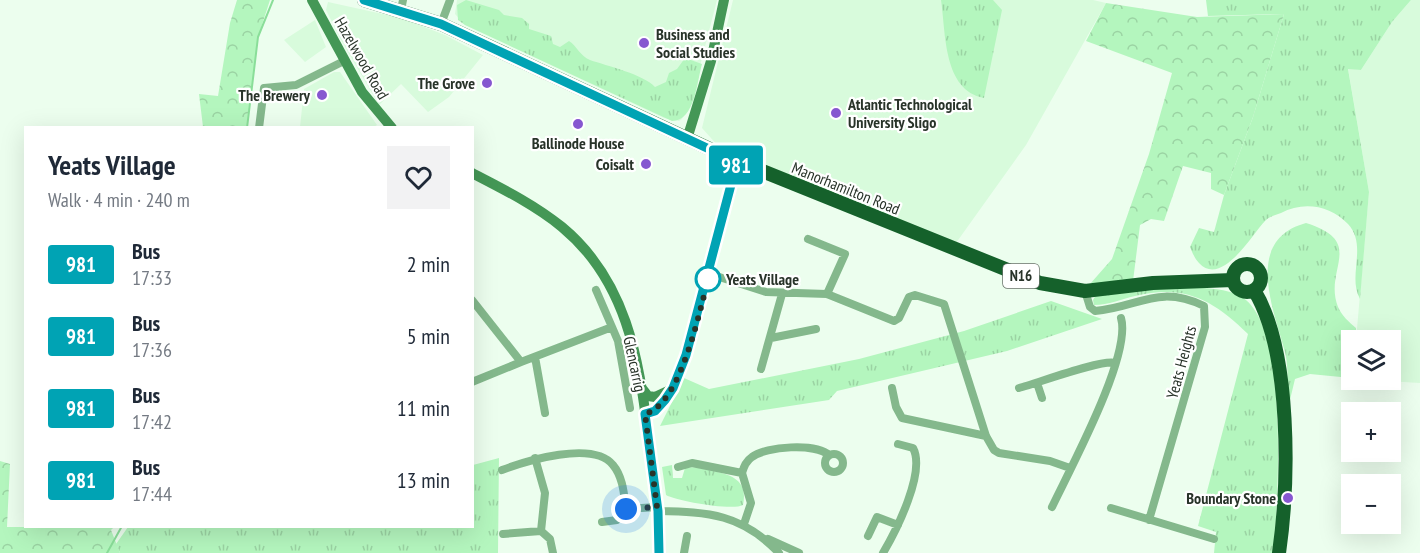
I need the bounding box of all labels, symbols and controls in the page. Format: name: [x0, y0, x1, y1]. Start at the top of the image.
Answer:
street label: Hazelwood Road: [330, 13, 394, 103]
place label: Business and Social Studies: [656, 24, 736, 62]
marker: Business and Social Studies: [637, 36, 651, 50]
place label: The Grove: [417, 73, 475, 93]
marker: The Grove: [480, 76, 494, 90]
place label: The Brewery: [238, 85, 311, 105]
marker: The Brewery: [315, 88, 329, 102]
place label: Atlantic Technological University Sligo: [847, 94, 972, 132]
marker: Atlantic Technological University Sligo: [829, 106, 843, 120]
marker: Ballinode House: [571, 117, 585, 131]
place label: Ballinode House: [532, 133, 624, 153]
text: Yeats Village: [48, 146, 176, 183]
button: heart: [387, 146, 450, 209]
line badge: 981: [702, 146, 771, 184]
text: 981: [721, 152, 751, 179]
place label: Coisalt: [596, 154, 634, 174]
marker: Coisalt: [639, 157, 653, 171]
street label: Manorhamilton Road: [789, 157, 903, 219]
text: Walk · 4 min · 240 m: [48, 187, 190, 213]
text: Bus: [132, 237, 160, 265]
text: 2 min: [407, 250, 450, 278]
text: 981: [66, 251, 96, 278]
road number: N16: [1003, 264, 1039, 288]
text: 17:33: [132, 265, 172, 291]
marker: Yeats Village: [695, 266, 721, 292]
place label: Yeats Village: [725, 269, 799, 289]
text: Bus: [132, 309, 160, 337]
text: 5 min: [407, 322, 450, 350]
text: 981: [66, 323, 96, 350]
street label: Yeats Heights: [1162, 323, 1200, 401]
map controls: [1341, 330, 1401, 534]
button: layers: [1341, 330, 1401, 390]
street label: Glencarrig: [619, 334, 651, 394]
text: 17:36: [132, 337, 172, 363]
text: Bus: [132, 381, 160, 409]
text: 11 min: [397, 394, 450, 422]
text: 981: [66, 395, 96, 422]
button: +: [1341, 402, 1401, 462]
text: 17:42: [132, 409, 172, 435]
text: Bus: [132, 453, 160, 481]
text: 13 min: [397, 466, 450, 494]
text: 981: [66, 467, 96, 494]
button: −: [1341, 474, 1401, 534]
text: 17:44: [132, 481, 172, 507]
place label: Boundary Stone: [1186, 488, 1276, 508]
marker: Boundary Stone: [1281, 491, 1295, 505]
your location: [611, 494, 641, 524]

